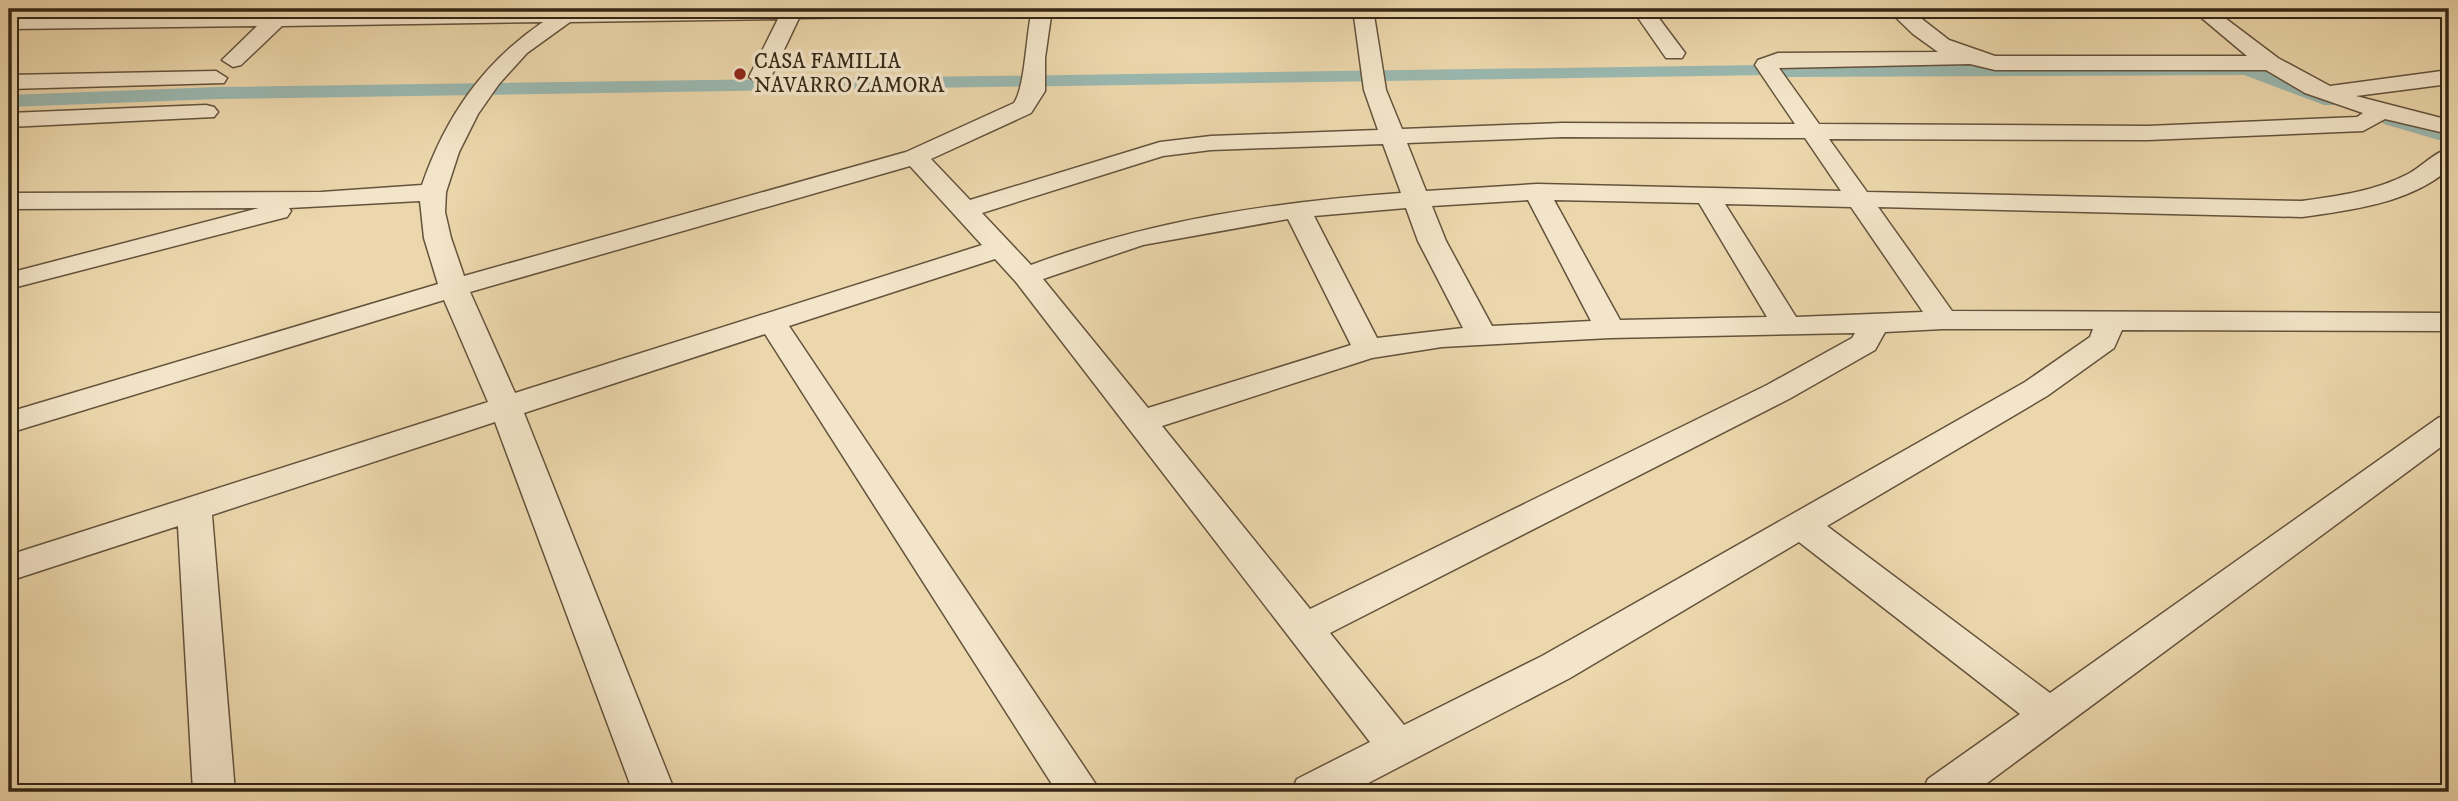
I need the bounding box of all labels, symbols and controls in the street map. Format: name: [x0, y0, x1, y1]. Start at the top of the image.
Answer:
place label: CASA FAMILIA NAVARRO ZAMORA: [754, 49, 945, 99]
marker: CASA FAMILIA NAVARRO ZAMORA: [732, 66, 748, 82]

